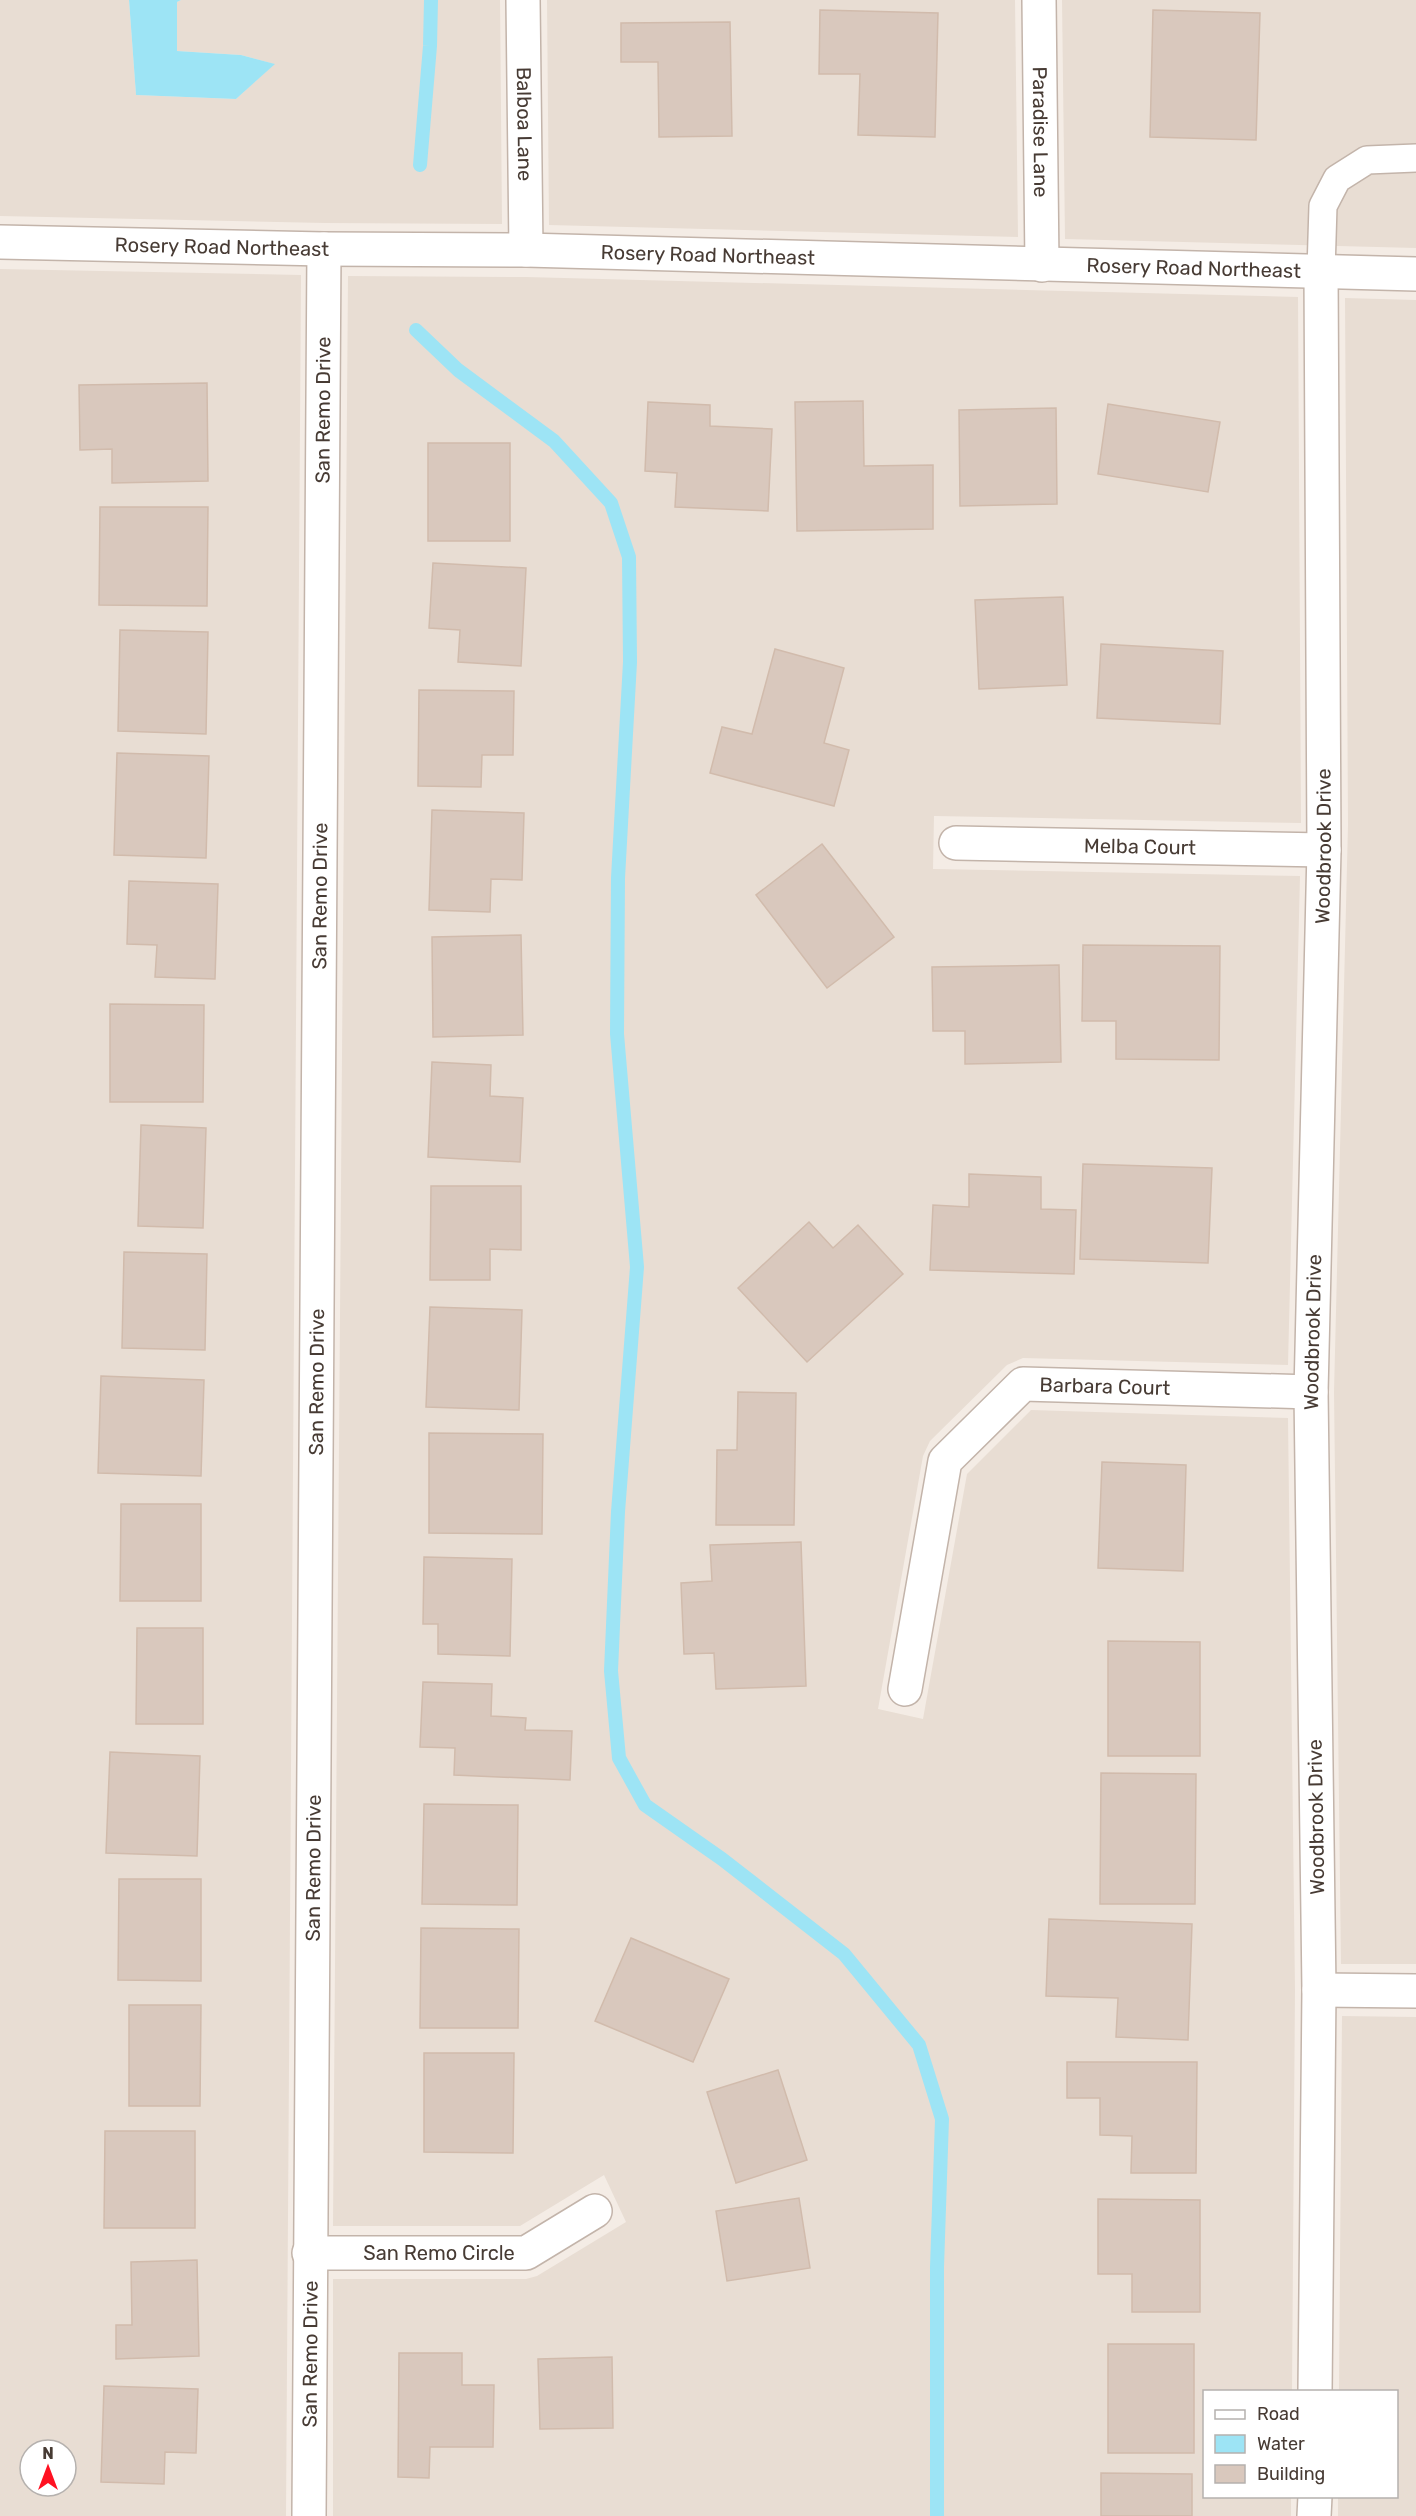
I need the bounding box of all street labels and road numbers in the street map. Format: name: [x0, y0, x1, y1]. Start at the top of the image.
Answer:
street label: Paradise Lane: [1028, 66, 1053, 198]
street label: Balboa Lane: [512, 67, 537, 181]
street label: Rosery Road Northeast: [114, 232, 329, 261]
street label: Rosery Road Northeast: [600, 240, 816, 270]
street label: Rosery Road Northeast: [1086, 253, 1301, 283]
street label: San Remo Drive: [310, 336, 335, 484]
street label: Woodbrook Drive: [1310, 768, 1336, 924]
street label: San Remo Drive: [307, 822, 332, 970]
street label: Melba Court: [1084, 833, 1196, 860]
street label: Woodbrook Drive: [1299, 1254, 1326, 1410]
street label: San Remo Drive: [304, 1308, 329, 1456]
street label: Barbara Court: [1039, 1372, 1171, 1400]
street label: Woodbrook Drive: [1303, 1739, 1329, 1895]
street label: San Remo Drive: [301, 1794, 326, 1942]
street label: San Remo Circle: [363, 2241, 515, 2265]
street label: San Remo Drive: [298, 2280, 323, 2428]

